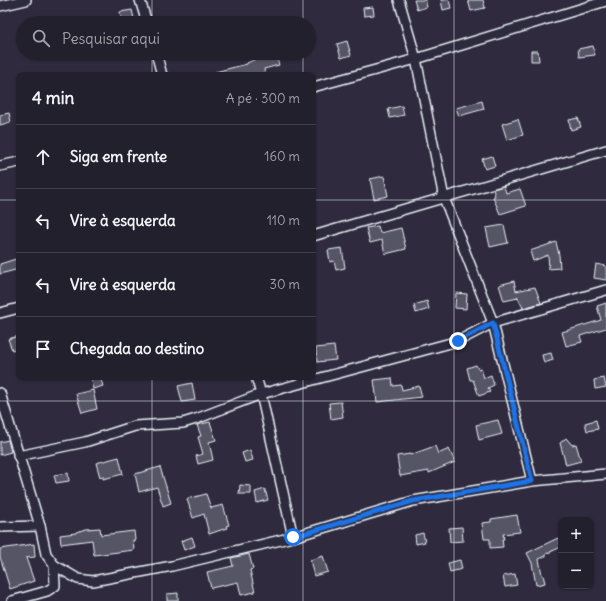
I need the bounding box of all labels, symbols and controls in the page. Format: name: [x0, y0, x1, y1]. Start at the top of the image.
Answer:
search box: [16, 16, 316, 60]
icon: search: [30, 27, 52, 49]
text: Pesquisar aqui: [62, 29, 160, 48]
text: 4 min: [32, 87, 74, 109]
text: A pé · 300 m: [226, 90, 300, 107]
icon: ahead: [32, 146, 54, 168]
text: Siga em frente: [70, 147, 167, 166]
text: 160 m: [264, 148, 300, 165]
icon: left: [32, 210, 54, 232]
text: Vire à esquerda: [70, 211, 176, 230]
text: 110 m: [267, 212, 300, 229]
icon: left: [32, 274, 54, 296]
text: Vire à esquerda: [70, 275, 176, 294]
text: 30 m: [270, 276, 300, 293]
route end: [449, 332, 467, 350]
icon: arrive: [32, 338, 54, 360]
text: Chegada ao destino: [70, 339, 204, 358]
map controls: [558, 517, 594, 589]
button: +: [558, 517, 594, 553]
route start: [284, 528, 302, 546]
button: −: [558, 553, 594, 589]

